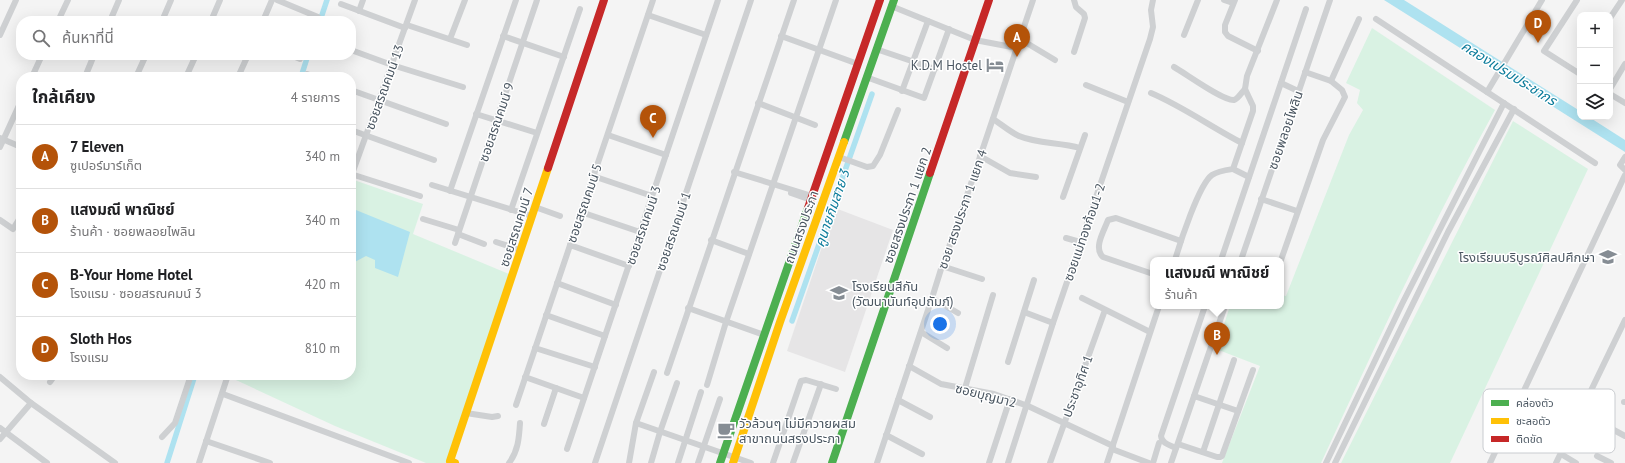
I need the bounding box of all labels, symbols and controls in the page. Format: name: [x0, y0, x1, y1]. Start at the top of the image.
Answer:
pin: D: [1525, 10, 1551, 43]
map controls: [1577, 12, 1613, 120]
button: +: [1577, 12, 1613, 48]
search box: [16, 16, 356, 60]
pin: A: [1004, 24, 1030, 57]
icon: search: [30, 27, 52, 49]
text: ค้นหาที่นี่: [62, 28, 114, 47]
water label: คลองเปรมประชากร: [1458, 37, 1561, 110]
street label: ซอยสรณคมน์ 13: [361, 42, 408, 132]
button: −: [1577, 48, 1613, 84]
hotel icon: K.D.M Hostel: [985, 55, 1005, 75]
place label: K.D.M Hostel: [911, 57, 982, 74]
street label: ซอยสรณคมน์ 9: [475, 80, 518, 164]
button: layers: [1577, 84, 1613, 120]
text: ใกล้เคียง: [32, 86, 95, 108]
text: 4 รายการ: [291, 89, 340, 106]
street label: ซอยพลอยไพลิน: [1264, 89, 1307, 172]
pin: C: [640, 105, 666, 138]
text: 7 Eleven: [70, 137, 124, 156]
street label: ซอยสรงประภา 1 แยก 2: [880, 145, 935, 266]
street label: ซอย สรงประภา 1 แยก 4: [934, 147, 991, 271]
text: A: [41, 148, 49, 165]
text: 340 m: [305, 148, 340, 165]
text: ซูเปอร์มาร์เก็ต: [70, 157, 142, 174]
street label: ซอยสรณคมน์ 5: [563, 161, 606, 245]
water label: คูนายกิมสาย 3: [810, 166, 854, 249]
street label: ซอยแม่ทองก้อน1-2: [1060, 181, 1109, 283]
street label: ซอยสรณคมน์ 3: [622, 183, 665, 267]
street label: ซอยสรณคมน์ 7: [496, 185, 537, 269]
street label: ถนนสรงประภา: [780, 188, 822, 266]
street label: ซอยสรณคมน์ 1: [652, 189, 695, 273]
text: แสงมณี พาณิชย์: [70, 200, 175, 219]
text: B: [41, 212, 49, 229]
text: 340 m: [305, 212, 340, 229]
text: ร้านค้า · ซอยพลอยไพลิน: [70, 223, 195, 240]
school or university icon: โรงเรียนบริบูรณ์ศิลปศึกษา: [1598, 247, 1618, 267]
place label: โรงเรียนบริบูรณ์ศิลปศึกษา: [1459, 249, 1595, 266]
popup: [1150, 257, 1284, 309]
text: แสงมณี พาณิชย์: [1165, 263, 1269, 282]
text: B-Your Home Hotel: [70, 265, 192, 284]
text: C: [41, 276, 49, 293]
text: 420 m: [305, 276, 340, 293]
place label: โรงเรียนสีกัน (วัฒนานันท์อุปถัมภ์): [852, 278, 954, 310]
school or university icon: โรงเรียนสีกัน (วัฒนานันท์อุปถัมภ์): [829, 283, 849, 303]
text: โรงแรม · ซอยสรณคมน์ 3: [70, 285, 202, 302]
text: ร้านค้า: [1165, 286, 1198, 303]
your location: [930, 314, 950, 334]
pin: B: [1204, 322, 1230, 355]
text: Sloth Hos: [70, 329, 132, 348]
text: D: [41, 340, 49, 357]
text: 810 m: [305, 340, 340, 357]
text: โรงแรม: [70, 349, 109, 366]
street label: ประชาอุทิศ 1: [1058, 353, 1097, 420]
street label: ซอยบุญมา2: [954, 380, 1018, 411]
legend: [1483, 389, 1615, 453]
text: คล่องตัว: [1516, 396, 1554, 410]
text: ชะลอตัว: [1516, 414, 1551, 428]
place label: วัวล้วนๆ ไม่มีควายผสม สาขาถนนสรงประภา: [739, 415, 856, 447]
cafe icon: วัวล้วนๆ ไม่มีควายผสม สาขาถนนสรงประภา: [716, 420, 736, 440]
text: ติดขัด: [1516, 432, 1543, 446]

